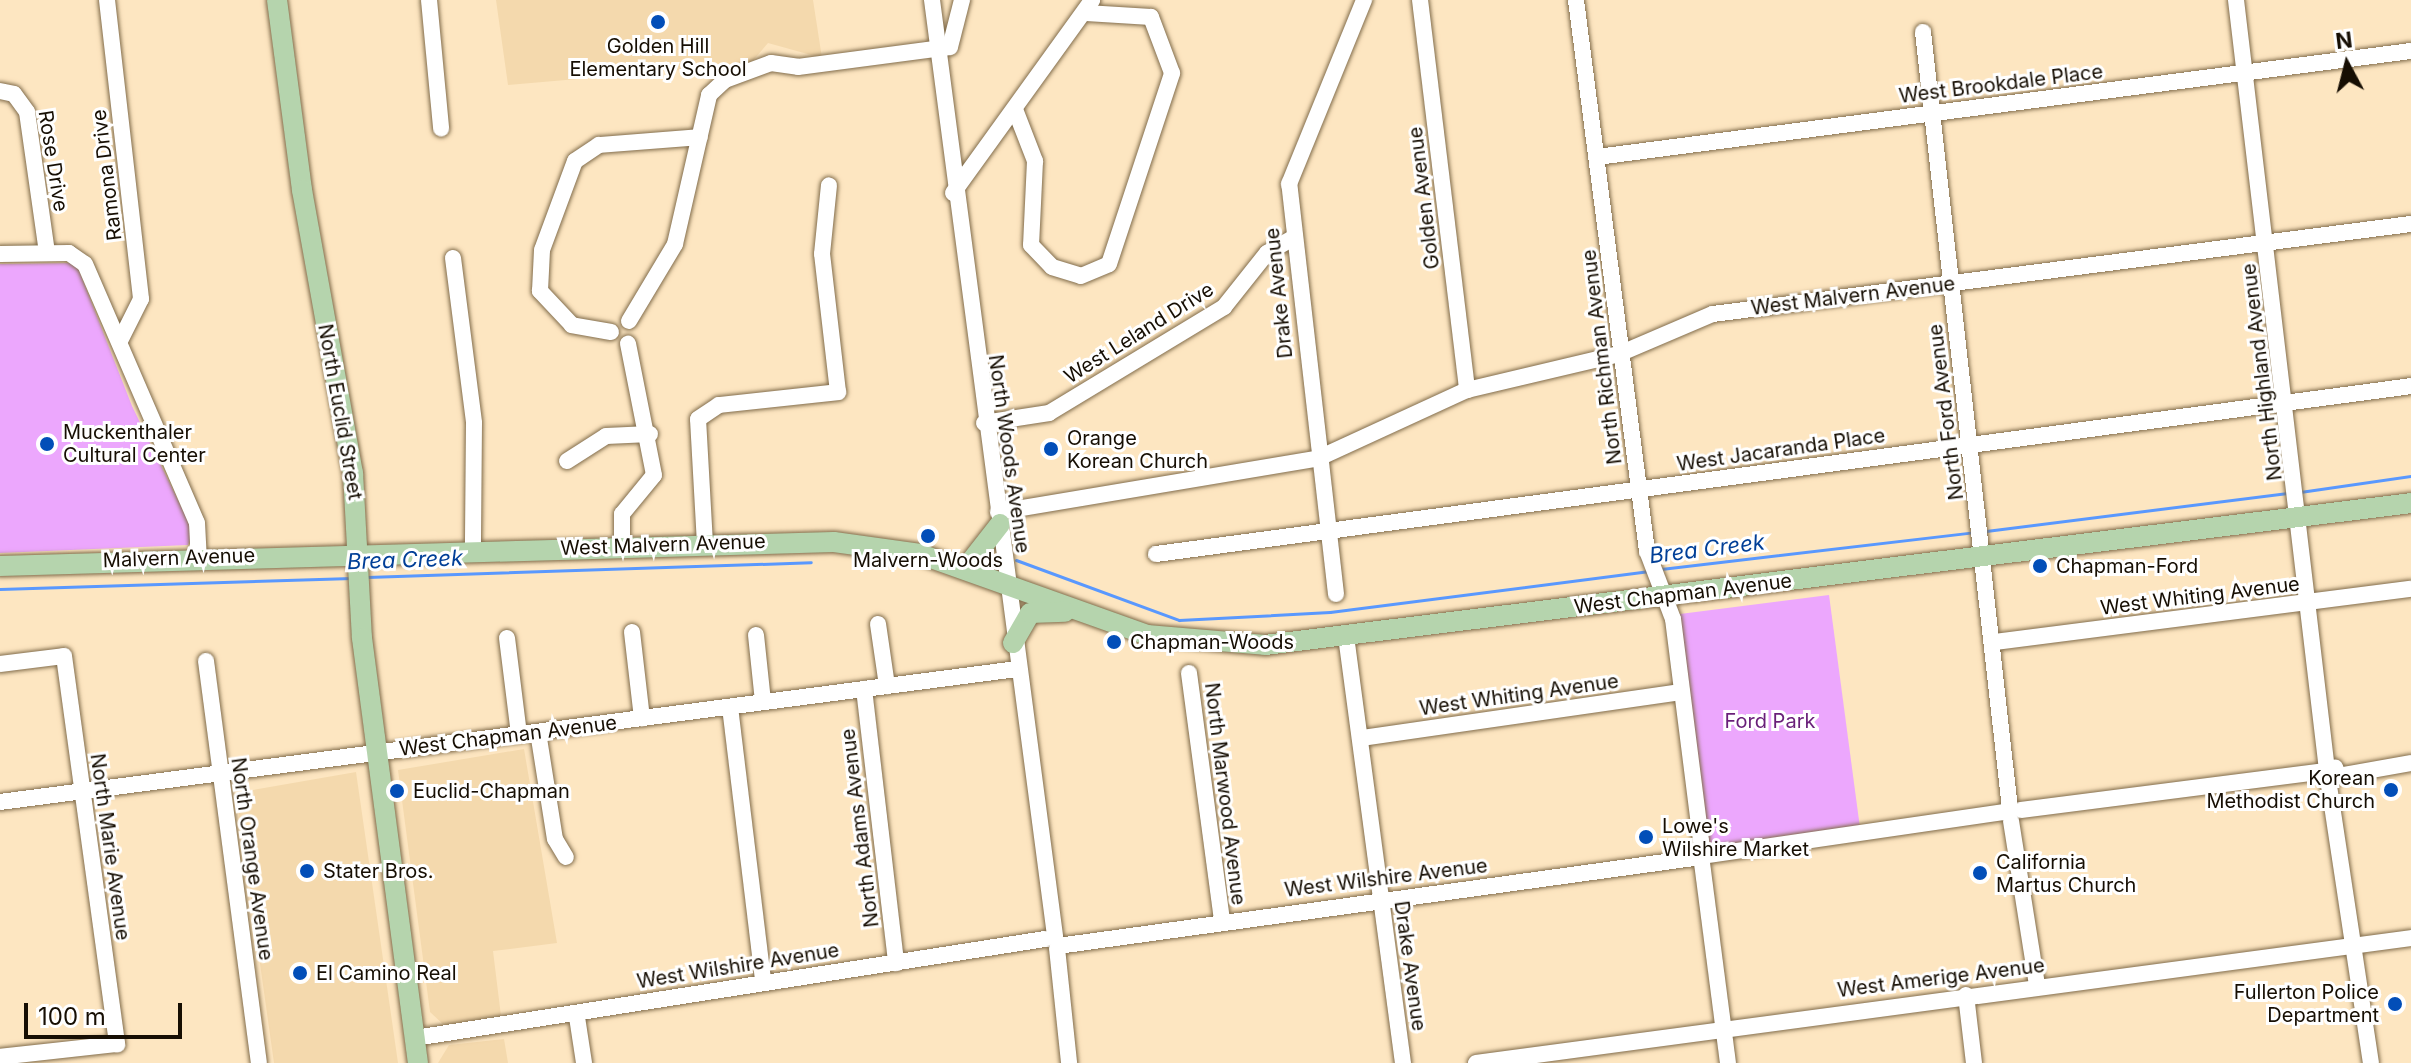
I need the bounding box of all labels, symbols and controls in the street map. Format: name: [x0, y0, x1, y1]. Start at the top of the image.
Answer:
marker: Golden Hill Elementary School: [649, 13, 667, 31]
north arrow: [2307, 24, 2387, 104]
text: N: [2334, 26, 2354, 54]
place label: Golden Hill Elementary School: [569, 34, 747, 81]
street label: West Brookdale Place: [1898, 60, 2104, 108]
street label: Ramona Drive: [87, 108, 127, 242]
street label: Rose Drive: [33, 109, 73, 213]
street label: Golden Avenue: [1403, 125, 1445, 271]
street label: Drake Avenue: [1260, 226, 1298, 360]
street label: North Richman Avenue: [1577, 248, 1627, 466]
street label: North Highland Avenue: [2237, 262, 2287, 482]
street label: West Malvern Avenue: [1750, 272, 1956, 320]
street label: West Leland Drive: [1060, 277, 1218, 389]
street label: North Euclid Street: [313, 322, 367, 502]
street label: North Ford Avenue: [1923, 323, 1969, 501]
street label: North Woods Avenue: [983, 353, 1035, 555]
place label: Muckenthaler Cultural Center: [63, 420, 206, 467]
street label: West Jacaranda Place: [1675, 423, 1887, 477]
place label: Orange Korean Church: [1067, 426, 1208, 473]
marker: Muckenthaler Cultural Center: [38, 435, 56, 453]
marker: Orange Korean Church: [1042, 440, 1060, 458]
marker: Malvern-Woods: [919, 527, 937, 545]
street label: West Malvern Avenue: [560, 529, 766, 561]
water label: Brea Creek: [1648, 529, 1766, 569]
street label: Malvern Avenue: [102, 543, 256, 573]
water label: Brea Creek: [347, 545, 463, 575]
place label: Malvern-Woods: [853, 548, 1003, 572]
place label: Chapman-Ford: [2056, 554, 2198, 578]
marker: Chapman-Ford: [2031, 557, 2049, 575]
street label: West Chapman Avenue: [1573, 569, 1793, 619]
street label: West Whiting Avenue: [2099, 572, 2301, 620]
place label: Chapman-Woods: [1130, 630, 1294, 654]
marker: Chapman-Woods: [1105, 633, 1123, 651]
street label: West Whiting Avenue: [1418, 669, 1620, 721]
street label: North Marwood Avenue: [1199, 681, 1251, 907]
park label: Ford Park: [1725, 709, 1815, 733]
street label: West Chapman Avenue: [398, 711, 618, 761]
street label: North Adams Avenue: [836, 727, 884, 929]
street label: North Marie Avenue: [85, 752, 135, 942]
street label: North Orange Avenue: [226, 756, 278, 962]
place label: Korean Methodist Church: [2206, 766, 2375, 813]
place label: Euclid-Chapman: [413, 779, 570, 803]
marker: Korean Methodist Church: [2382, 781, 2400, 799]
marker: Euclid-Chapman: [388, 782, 406, 800]
place label: Lowe's Wilshire Market: [1662, 814, 1809, 861]
marker: Lowe's Wilshire Market: [1637, 828, 1655, 846]
place label: California Martus Church: [1996, 850, 2136, 897]
street label: West Wilshire Avenue: [1283, 854, 1489, 902]
place label: Stater Bros.: [323, 859, 433, 883]
marker: Stater Bros.: [298, 862, 316, 880]
marker: California Martus Church: [1971, 864, 1989, 882]
street label: Drake Avenue: [1389, 899, 1431, 1033]
street label: West Wilshire Avenue: [635, 938, 841, 994]
street label: West Amerige Avenue: [1836, 953, 2046, 1003]
place label: El Camino Real: [316, 961, 457, 985]
marker: El Camino Real: [291, 964, 309, 982]
place label: Fullerton Police Department: [2234, 980, 2379, 1027]
scale bar: [28, 987, 186, 1037]
marker: Fullerton Police Department: [2386, 995, 2404, 1013]
text: 100 m: [38, 1002, 106, 1031]

